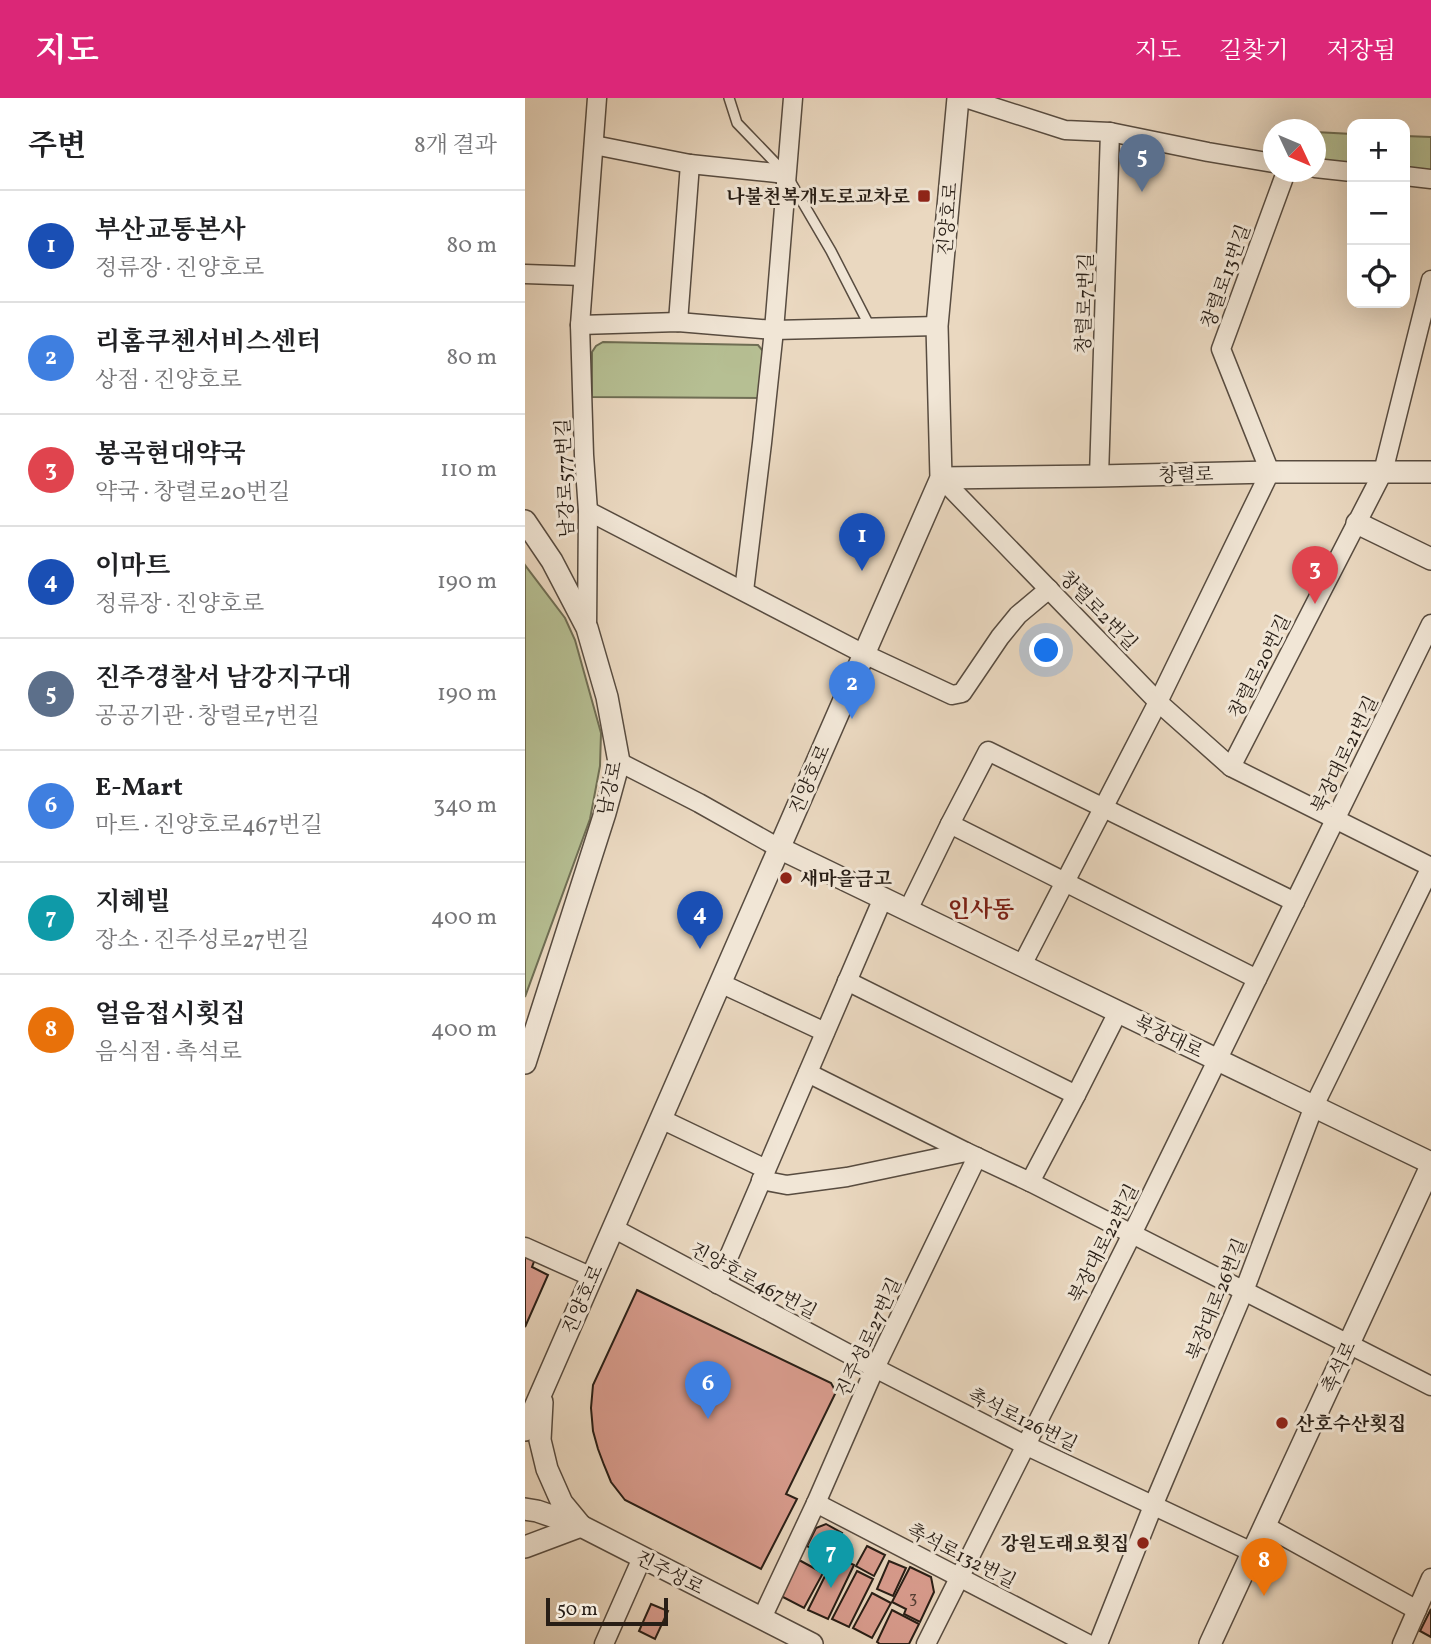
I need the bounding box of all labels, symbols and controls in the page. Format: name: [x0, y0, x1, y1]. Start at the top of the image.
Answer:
text: 지도: [35, 30, 99, 76]
text: 지도: [1135, 35, 1181, 69]
text: 길찾기: [1219, 35, 1288, 69]
text: 저장됨: [1326, 35, 1396, 69]
north arrow: [1263, 119, 1326, 182]
map controls: [1347, 119, 1410, 308]
button: +: [1347, 119, 1410, 182]
text: 주변: [28, 126, 86, 168]
text: 8개 결과: [414, 130, 497, 162]
pin: 5: [1119, 134, 1165, 192]
street label: 진양호로: [933, 181, 965, 257]
button: −: [1347, 182, 1410, 245]
place label: 나불천복개도로교차로: [726, 185, 910, 211]
marker: 나불천복개도로교차로: [916, 188, 932, 204]
text: 부산교통본사: [95, 213, 246, 249]
street label: 창렬로13번길: [1196, 221, 1258, 332]
text: 1: [46, 230, 56, 262]
text: 80 m: [447, 230, 497, 262]
button: locate: [1347, 245, 1410, 308]
street label: 창렬로7번길: [1071, 252, 1101, 354]
text: 정류장 · 진양호로: [95, 253, 264, 285]
text: 리홈쿠첸서비스센터: [95, 325, 321, 361]
text: 2: [45, 342, 57, 374]
text: 80 m: [447, 342, 497, 374]
text: 상점 · 진양호로: [95, 365, 242, 397]
street label: 남강로577번길: [551, 418, 581, 538]
text: 봉곡현대약국: [95, 437, 246, 473]
text: 3: [45, 454, 57, 486]
text: 110 m: [440, 454, 497, 486]
street label: 창렬로: [1158, 463, 1214, 489]
text: 약국 · 창렬로20번길: [95, 477, 290, 509]
pin: 1: [839, 513, 885, 571]
pin: 3: [1292, 546, 1338, 604]
text: 이마트: [95, 549, 170, 585]
text: 4: [44, 566, 58, 598]
text: 190 m: [437, 566, 497, 598]
street label: 창렬로2번길: [1053, 566, 1142, 657]
text: 정류장 · 진양호로: [95, 589, 264, 621]
street label: 창렬로20번길: [1224, 611, 1298, 723]
your location: [1029, 633, 1063, 667]
text: 진주경찰서 남강지구대: [95, 661, 351, 697]
pin: 2: [829, 661, 875, 719]
text: 5: [45, 678, 57, 710]
text: 190 m: [437, 678, 497, 710]
street label: 북장대로21번길: [1306, 692, 1385, 818]
text: 공공기관 · 창렬로7번길: [95, 701, 320, 733]
street label: 진양호로: [784, 741, 838, 819]
street label: 남강로: [593, 759, 629, 818]
text: E-Mart: [95, 770, 183, 806]
text: 6: [45, 790, 57, 822]
text: 340 m: [433, 790, 497, 822]
text: 마트 · 진양호로467번길: [95, 810, 323, 842]
place label: 새마을금고: [800, 867, 892, 893]
marker: 새마을금고: [778, 870, 794, 886]
text: 지혜빌: [95, 885, 170, 921]
pin: 4: [677, 891, 723, 949]
district label: 인사동: [948, 895, 1014, 927]
text: 7: [46, 902, 57, 934]
text: 400 m: [431, 902, 497, 934]
text: 장소 · 진주성로27번길: [95, 925, 309, 957]
text: 얼음접시횟집: [95, 997, 246, 1033]
street label: 북장대로: [1129, 1010, 1207, 1066]
text: 8: [45, 1014, 57, 1046]
text: 400 m: [431, 1014, 497, 1046]
text: 음식점 · 촉석로: [95, 1037, 242, 1069]
street label: 북장대로22번길: [1064, 1180, 1146, 1308]
street label: 북장대로26번길: [1181, 1235, 1254, 1365]
street label: 진양호로467번길: [685, 1237, 821, 1326]
street label: 진양호로: [557, 1261, 611, 1339]
street label: 진주성로27번길: [831, 1274, 909, 1402]
street label: 촉석로: [1316, 1337, 1363, 1398]
pin: 6: [685, 1361, 731, 1419]
street label: 촉석로126번길: [963, 1383, 1081, 1459]
place label: 산호수산횟집: [1296, 1412, 1406, 1438]
marker: 산호수산횟집: [1274, 1415, 1290, 1431]
street label: 촉석로132번길: [902, 1518, 1020, 1595]
pin: 7: [808, 1530, 854, 1588]
place label: 강원도래요횟집: [1001, 1532, 1129, 1558]
marker: 강원도래요횟집: [1135, 1535, 1151, 1551]
pin: 8: [1241, 1538, 1287, 1596]
street label: 진주성로: [630, 1546, 708, 1602]
house number: 3: [909, 1588, 917, 1610]
scale bar: [546, 1595, 669, 1627]
text: 50 m: [557, 1597, 598, 1623]

